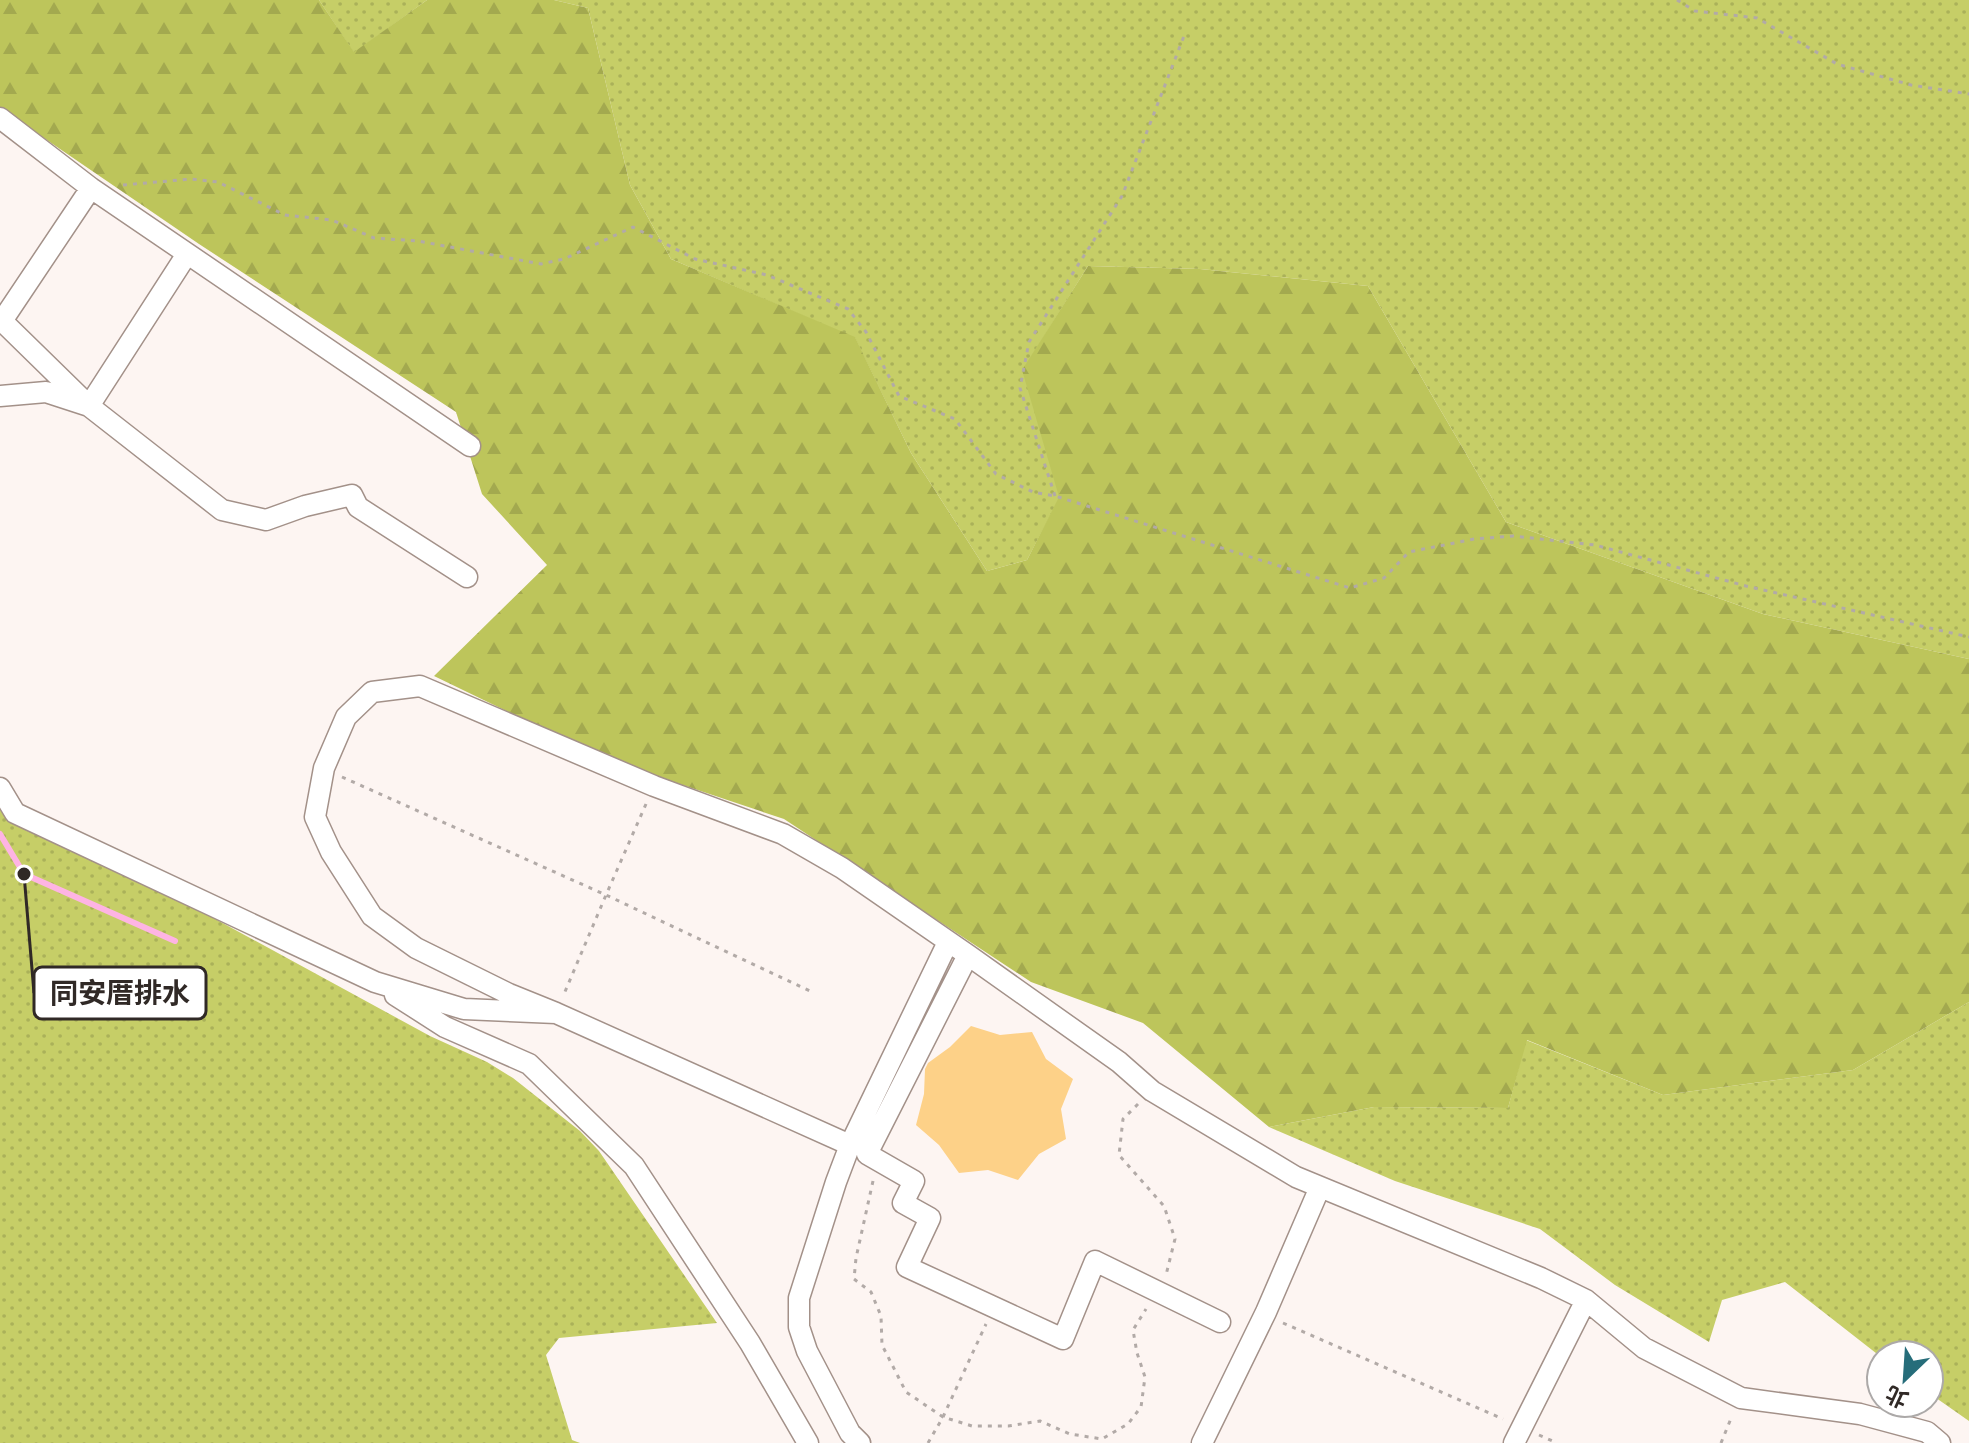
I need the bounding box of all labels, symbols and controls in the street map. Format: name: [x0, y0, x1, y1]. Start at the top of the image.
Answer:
callout: 同安厝排水: [34, 967, 206, 1019]
text: 同安厝排水: [50, 977, 190, 1010]
north arrow: [1865, 1339, 1945, 1419]
text: 北: [1881, 1381, 1912, 1414]

